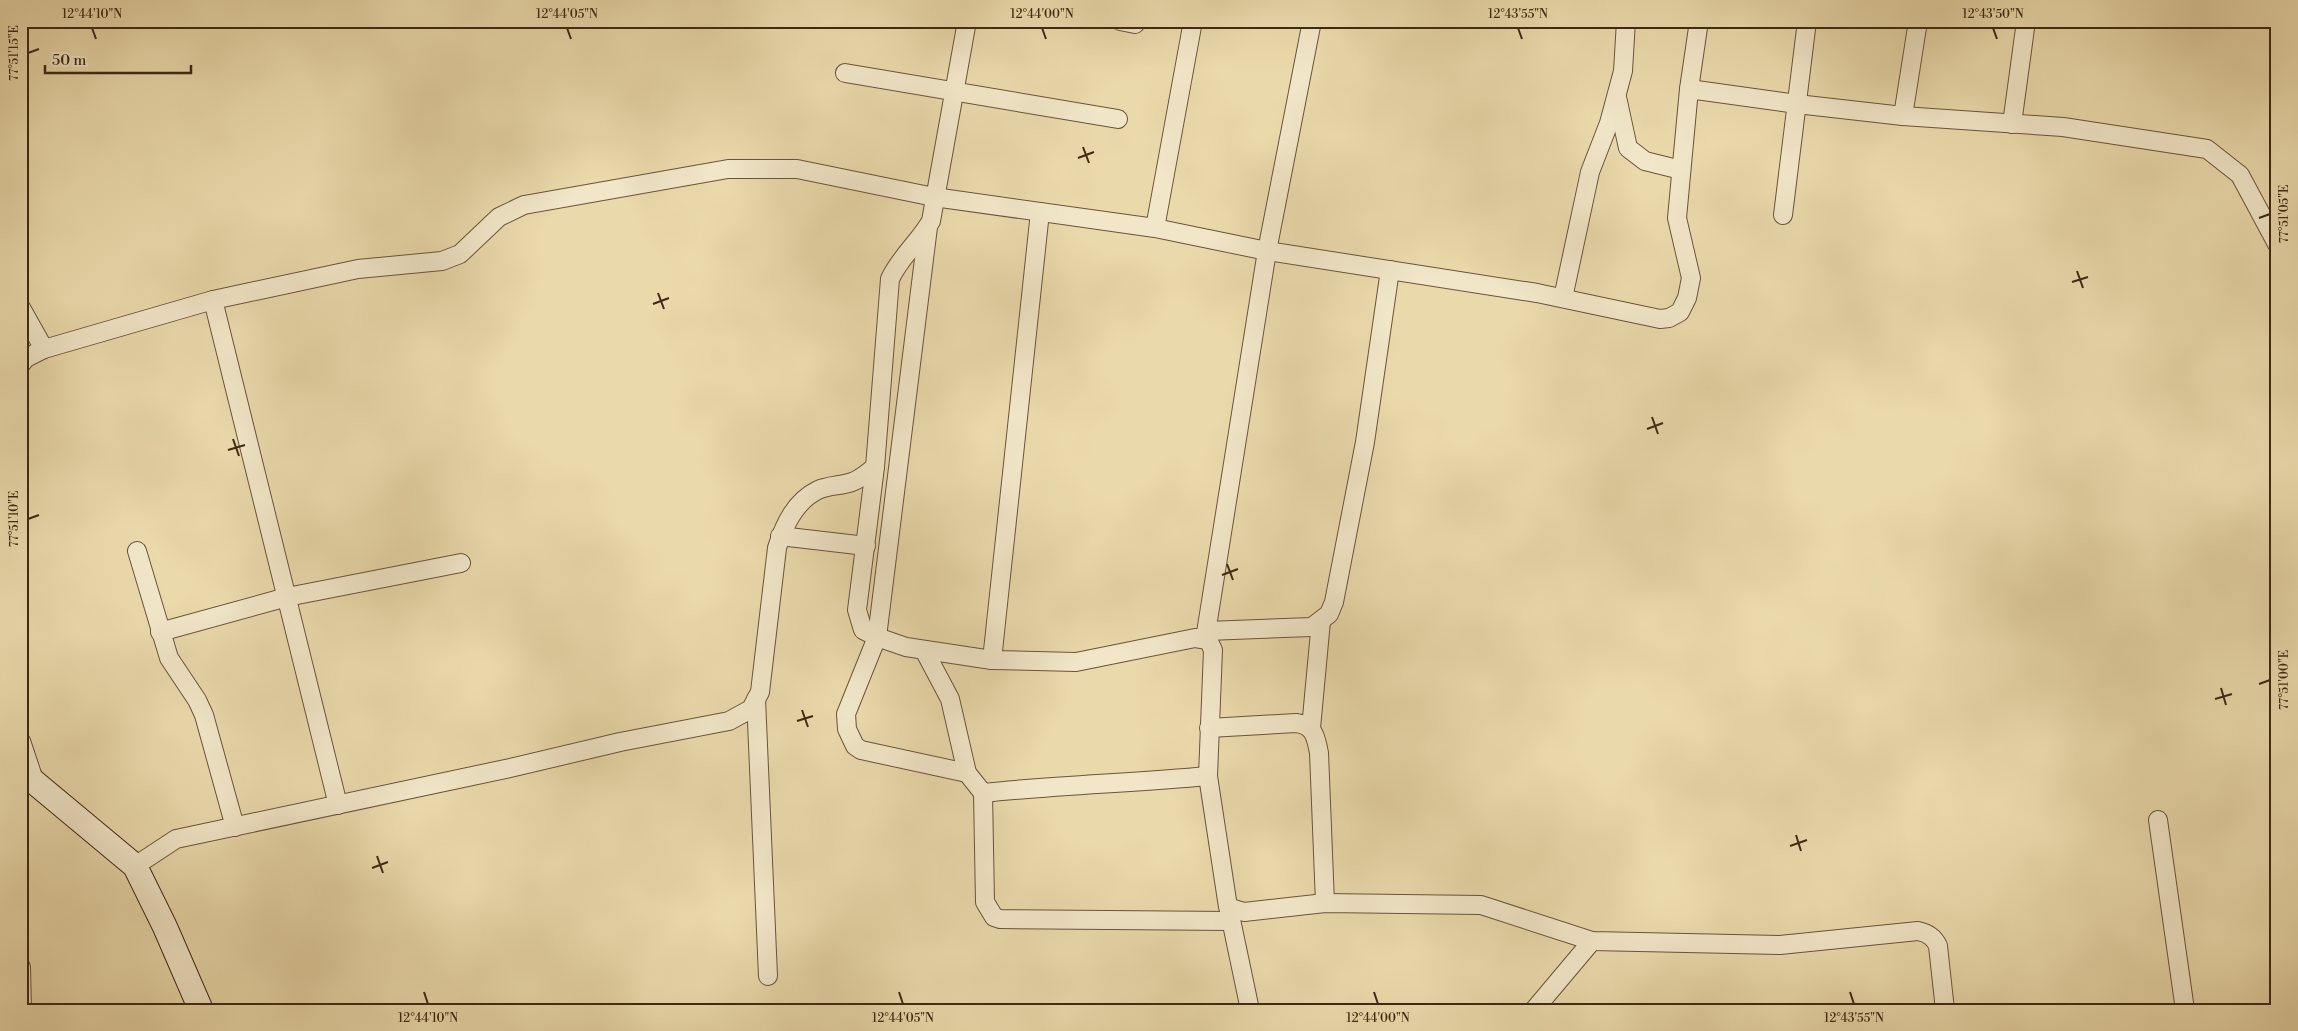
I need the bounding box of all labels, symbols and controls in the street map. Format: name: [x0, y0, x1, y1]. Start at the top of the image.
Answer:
text: 12°44'10"N: [62, 7, 122, 22]
text: 12°44'05"N: [536, 7, 598, 22]
text: 12°44'00"N: [1010, 7, 1074, 22]
text: 12°43'55"N: [1488, 7, 1548, 22]
text: 12°43'50"N: [1962, 7, 2024, 22]
text: 77°51'15"E: [7, 25, 22, 81]
scale bar: [45, 42, 191, 74]
text: 50 m: [52, 51, 86, 70]
text: 77°51'05"E: [2277, 185, 2292, 243]
text: 77°51'10"E: [7, 491, 22, 547]
text: 77°51'00"E: [2277, 650, 2292, 710]
text: 12°44'10"N: [398, 1011, 458, 1026]
text: 12°44'05"N: [872, 1011, 934, 1026]
text: 12°44'00"N: [1346, 1011, 1410, 1026]
text: 12°43'55"N: [1824, 1011, 1884, 1026]

